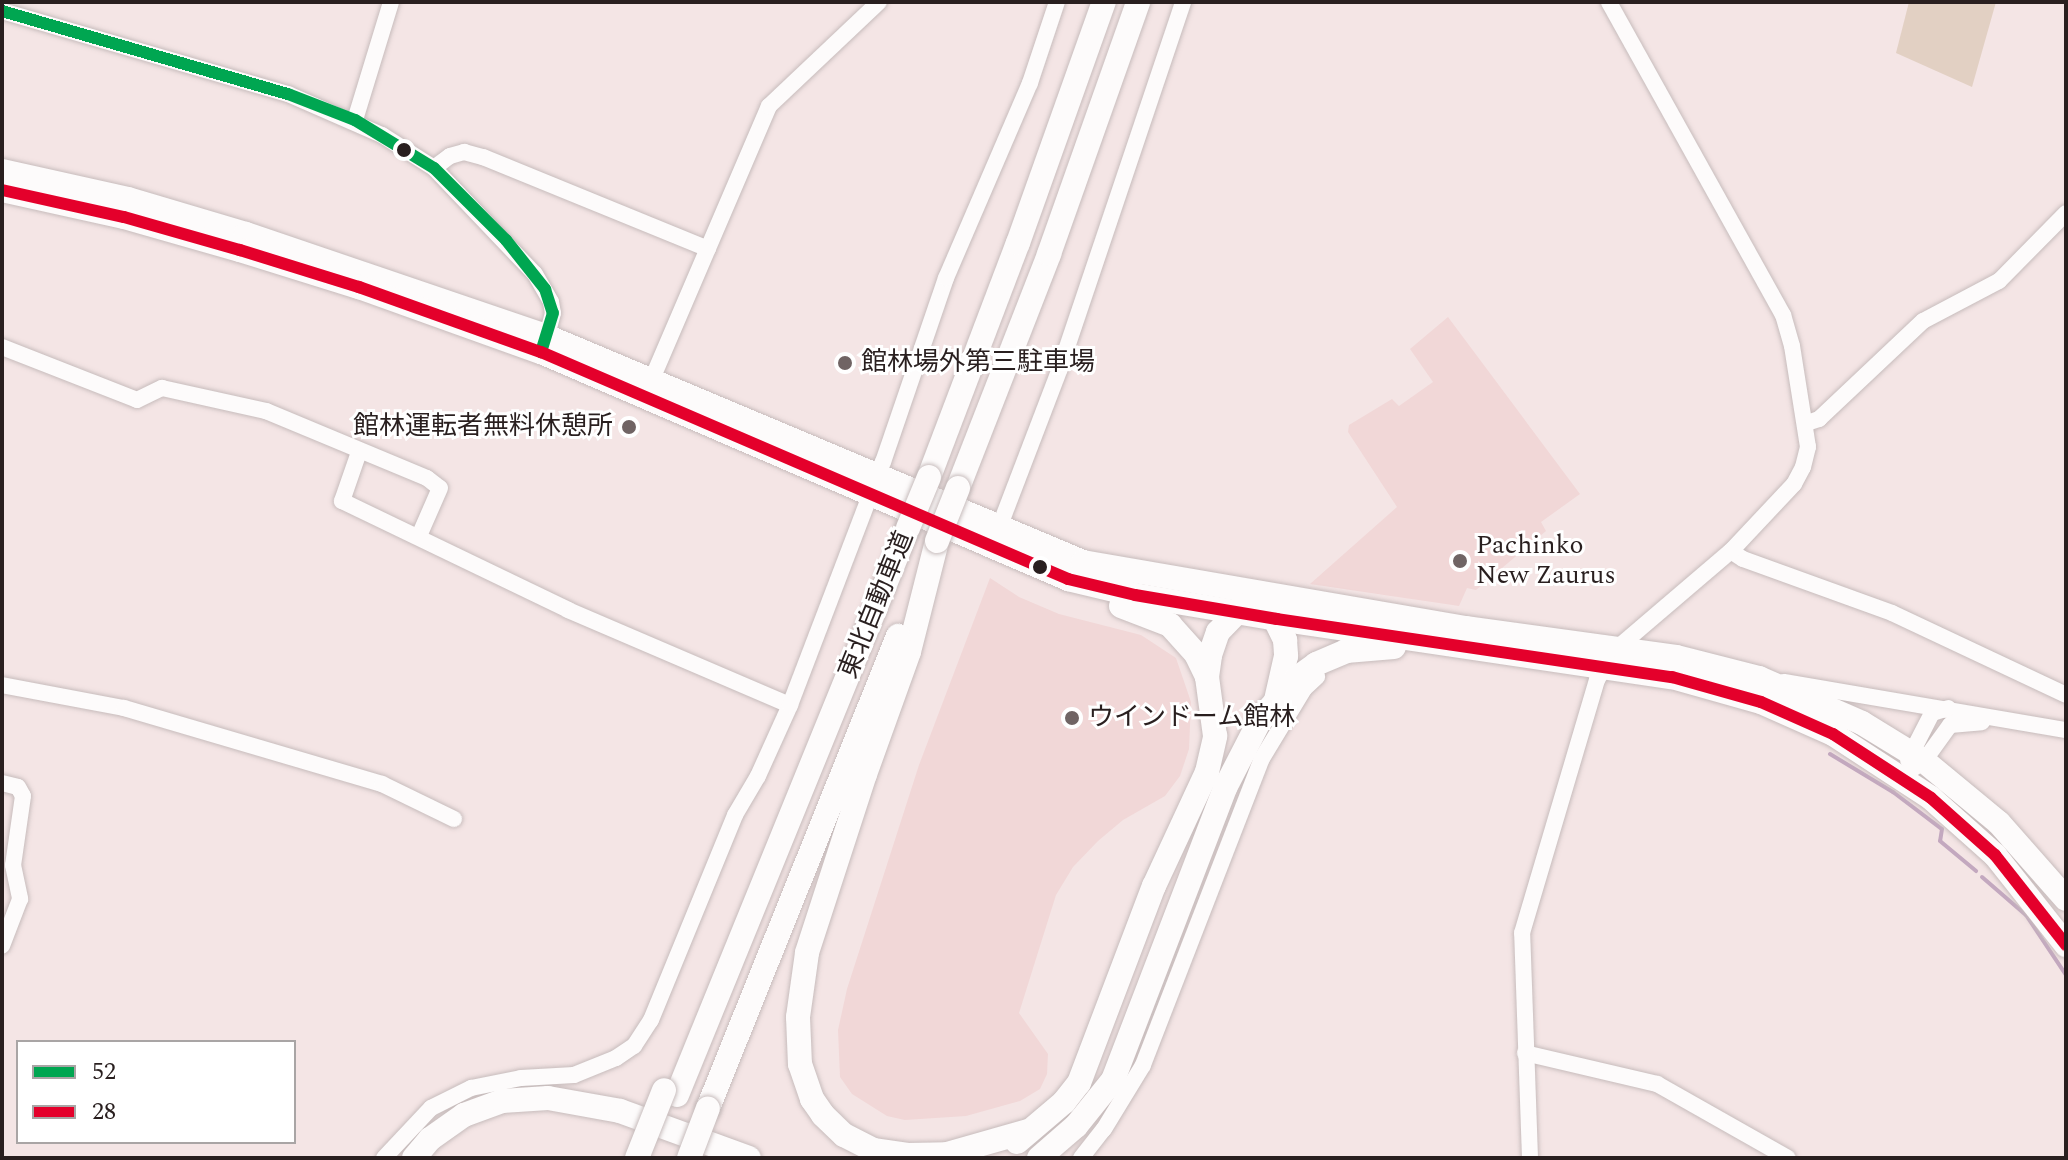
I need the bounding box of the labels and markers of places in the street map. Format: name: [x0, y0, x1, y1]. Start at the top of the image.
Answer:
unlabelled marker: [396, 142, 412, 158]
place label: 館林場外第三駐車場: [861, 347, 1095, 379]
marker: 館林場外第三駐車場: [836, 354, 854, 372]
place label: 館林運転者無料休憩所: [353, 411, 613, 443]
marker: 館林運転者無料休憩所: [620, 418, 638, 436]
place label: Pachinko New Zaurus: [1476, 530, 1616, 592]
marker: Pachinko New Zaurus: [1451, 552, 1469, 570]
unlabelled marker: [1032, 559, 1048, 575]
place label: ウインドーム館林: [1088, 702, 1296, 734]
marker: ウインドーム館林: [1063, 709, 1081, 727]

